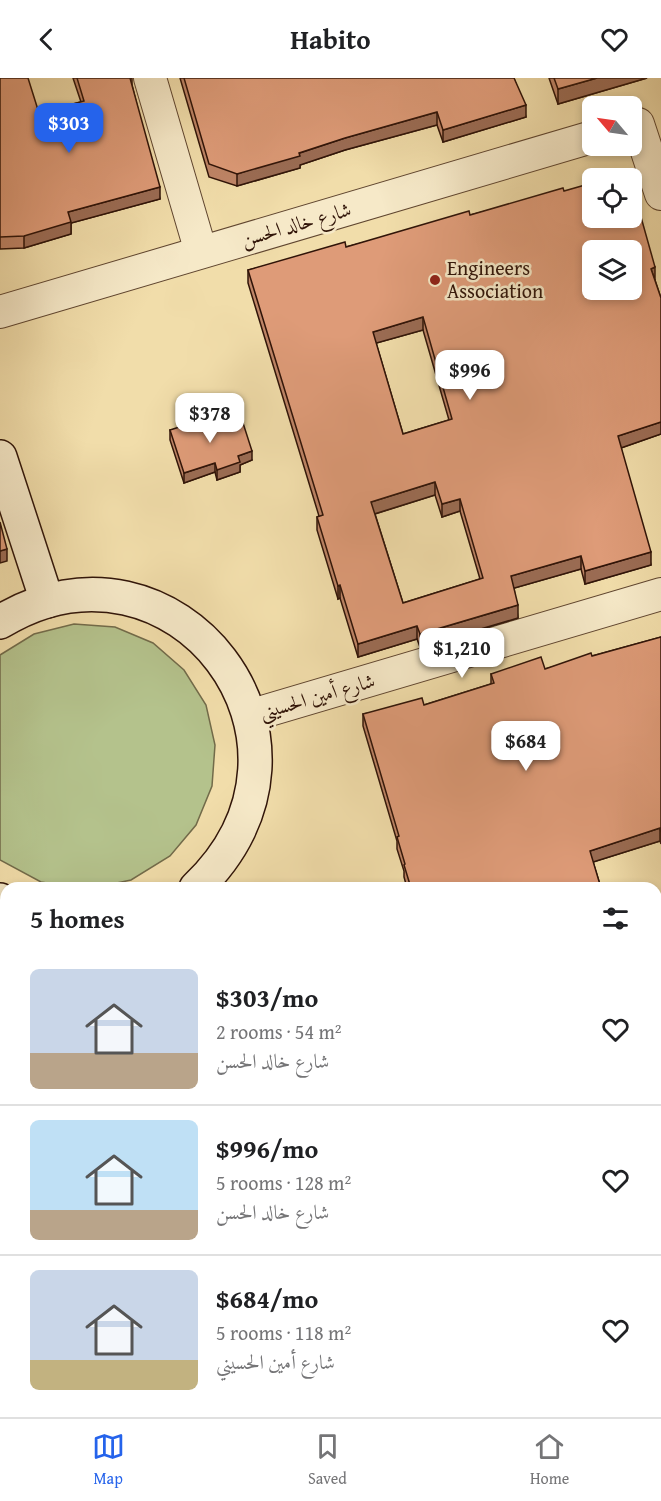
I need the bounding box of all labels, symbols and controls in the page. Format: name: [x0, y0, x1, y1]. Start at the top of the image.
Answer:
text: Habito: [290, 19, 371, 59]
icon: back: [30, 23, 63, 56]
icon: heart: [598, 23, 631, 56]
north arrow: [582, 96, 642, 156]
map controls: [582, 96, 642, 300]
pin: $303: [33, 103, 105, 154]
text: $303: [48, 108, 90, 137]
button: locate: [582, 168, 642, 228]
street label: شارع خالد الحسن: [237, 194, 355, 257]
button: layers: [582, 240, 642, 300]
place label: Engineers Association: [447, 253, 543, 305]
marker: Engineers Association: [428, 273, 442, 287]
pin: $996: [434, 350, 506, 401]
text: $996: [449, 355, 491, 384]
pin: $378: [174, 393, 246, 444]
text: $378: [189, 398, 231, 427]
pin: $1,210: [413, 628, 511, 679]
text: $1,210: [433, 633, 491, 662]
street label: شارع أمين الحسيني: [256, 665, 379, 731]
pin: $684: [490, 721, 562, 772]
text: $684: [505, 726, 547, 755]
text: 5 homes: [30, 899, 125, 938]
icon: filters: [599, 902, 632, 935]
text: $303/mo: [216, 978, 318, 1017]
icon: home: [78, 993, 150, 1065]
icon: heart: [599, 1013, 632, 1046]
text: 2 rooms · 54 m²: [216, 1017, 342, 1046]
text: شارع خالد الحسن: [216, 1046, 329, 1075]
text: $996/mo: [216, 1129, 318, 1168]
icon: home: [78, 1144, 150, 1216]
icon: heart: [599, 1164, 632, 1197]
text: 5 rooms · 128 m²: [216, 1168, 351, 1197]
text: شارع خالد الحسن: [216, 1197, 329, 1226]
text: $684/mo: [216, 1279, 318, 1318]
icon: home: [78, 1294, 150, 1366]
icon: heart: [599, 1314, 632, 1347]
text: 5 rooms · 118 m²: [216, 1318, 351, 1347]
text: شارع أمين الحسيني: [216, 1347, 335, 1376]
tab: Map: [92, 1430, 125, 1490]
tab: Saved: [308, 1430, 347, 1490]
tab: Home: [530, 1430, 569, 1490]

